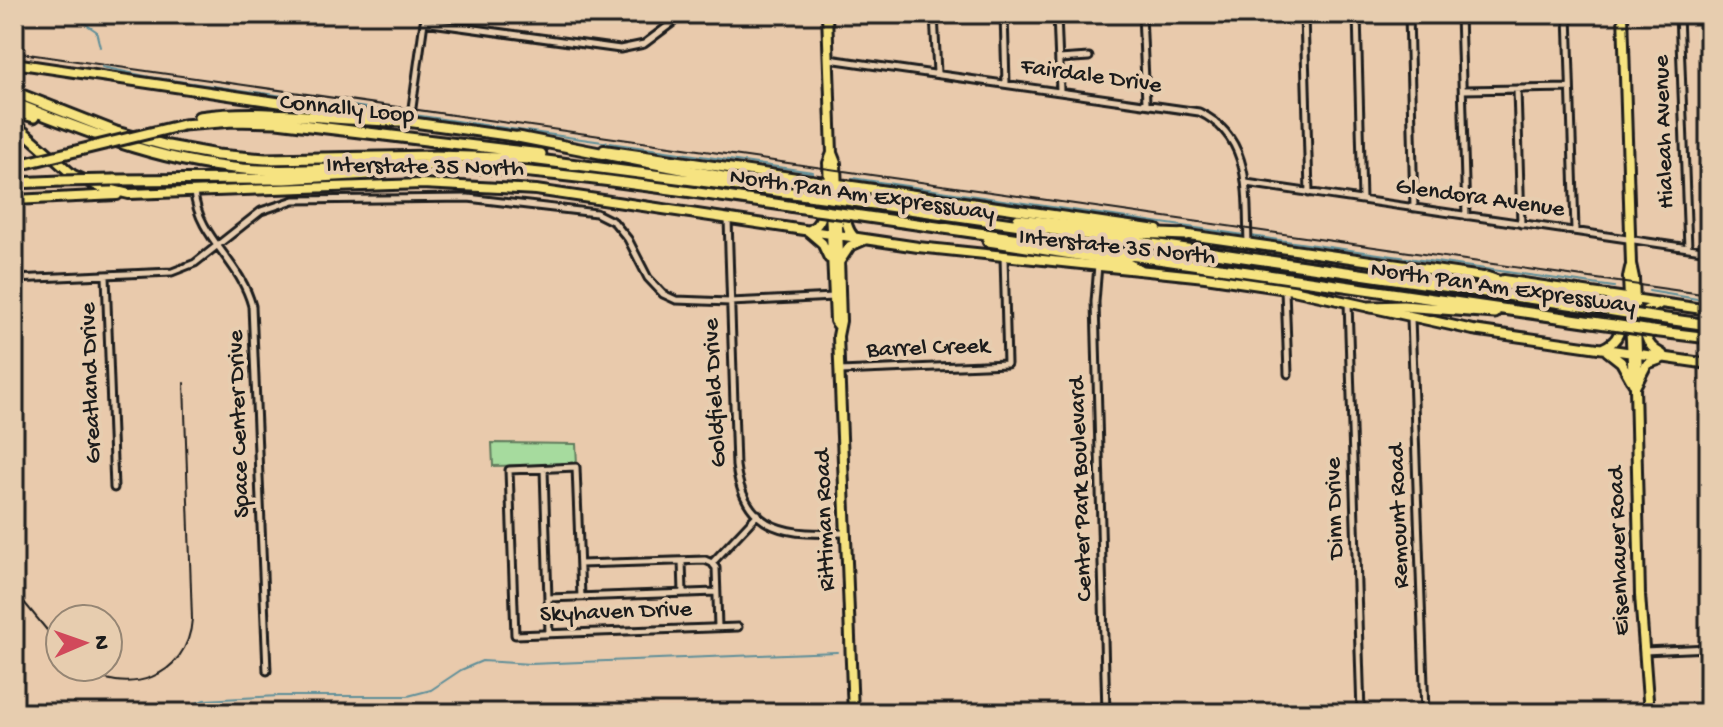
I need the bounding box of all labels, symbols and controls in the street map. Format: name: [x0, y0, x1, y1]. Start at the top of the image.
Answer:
street label: Fairdale Drive: [1017, 53, 1164, 101]
street label: Hialeah Avenue: [1648, 54, 1682, 209]
street label: Connally Loop: [278, 89, 416, 132]
street label: Interstate 35 North: [326, 152, 524, 184]
street label: North Pan Am Expressway: [728, 163, 997, 229]
street label: Glendora Avenue: [1394, 173, 1567, 225]
street label: Interstate 35 North: [1017, 223, 1217, 273]
street label: North Pan Am Expressway: [1369, 256, 1638, 322]
street label: Greatland Drive: [75, 301, 109, 464]
street label: Goldfield Drive: [698, 317, 734, 468]
street label: Space Center Drive: [222, 329, 258, 518]
street label: Barrel Creek: [865, 332, 992, 366]
street label: Center Park Boulevard: [1064, 374, 1100, 602]
street label: Remount Road: [1383, 441, 1417, 589]
street label: Rittiman Road: [809, 446, 843, 592]
street label: Dinn Drive: [1320, 456, 1352, 561]
street label: Eisenhauer Road: [1602, 464, 1637, 636]
street label: Skyhaven Drive: [539, 596, 693, 630]
north arrow: [44, 603, 124, 683]
text: N: [87, 635, 113, 650]

